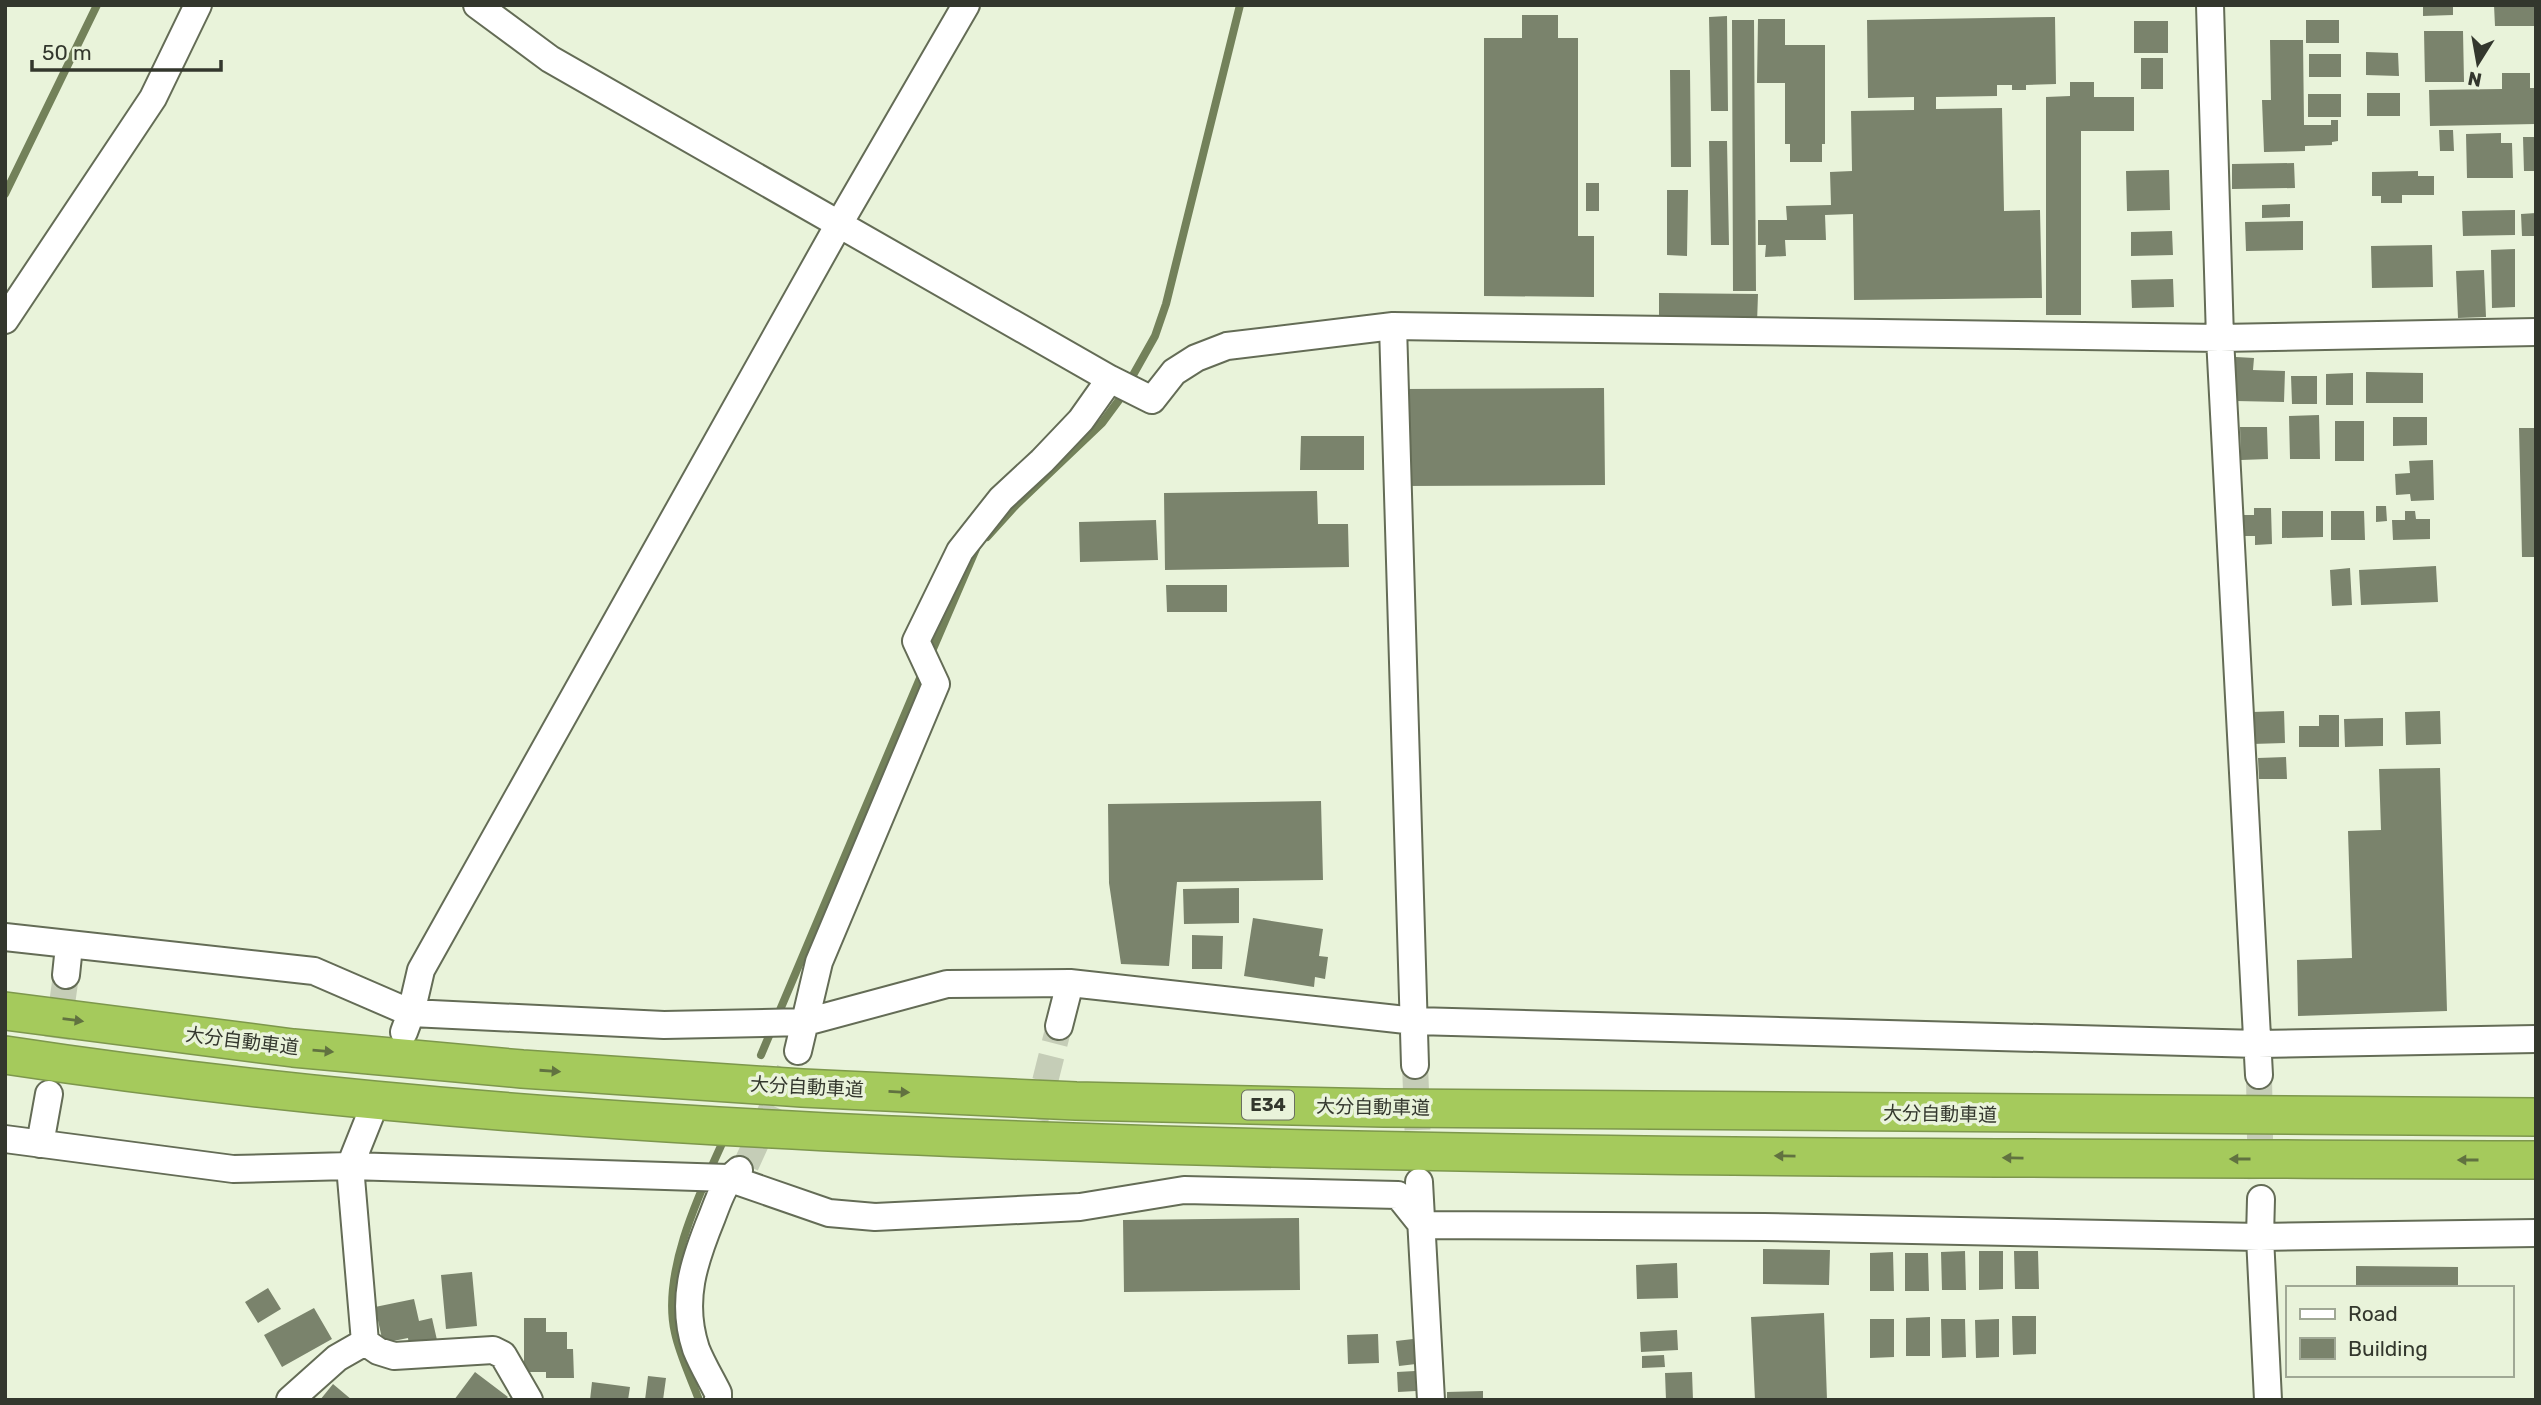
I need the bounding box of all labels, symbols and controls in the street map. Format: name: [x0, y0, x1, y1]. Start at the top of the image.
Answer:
scale bar: [32, 28, 220, 72]
north arrow: [2443, 28, 2513, 98]
text: 50 m: [42, 40, 92, 65]
text: N: [2466, 67, 2484, 92]
one-way arrow: [62, 1015, 84, 1026]
street label: 大分自動車道: [184, 1023, 300, 1059]
one-way arrow: [312, 1046, 334, 1057]
one-way arrow: [539, 1066, 561, 1077]
street label: 大分自動車道: [749, 1073, 865, 1101]
one-way arrow: [888, 1087, 910, 1098]
road number: E34: [1242, 1090, 1294, 1120]
street label: 大分自動車道: [1316, 1095, 1430, 1119]
street label: 大分自動車道: [1883, 1102, 1997, 1126]
one-way arrow: [1774, 1150, 1796, 1161]
one-way arrow: [2001, 1152, 2023, 1164]
one-way arrow: [2229, 1153, 2251, 1165]
one-way arrow: [2456, 1154, 2478, 1166]
legend: [2286, 1286, 2513, 1377]
text: Road: [2348, 1301, 2398, 1326]
text: Building: [2348, 1336, 2428, 1361]

